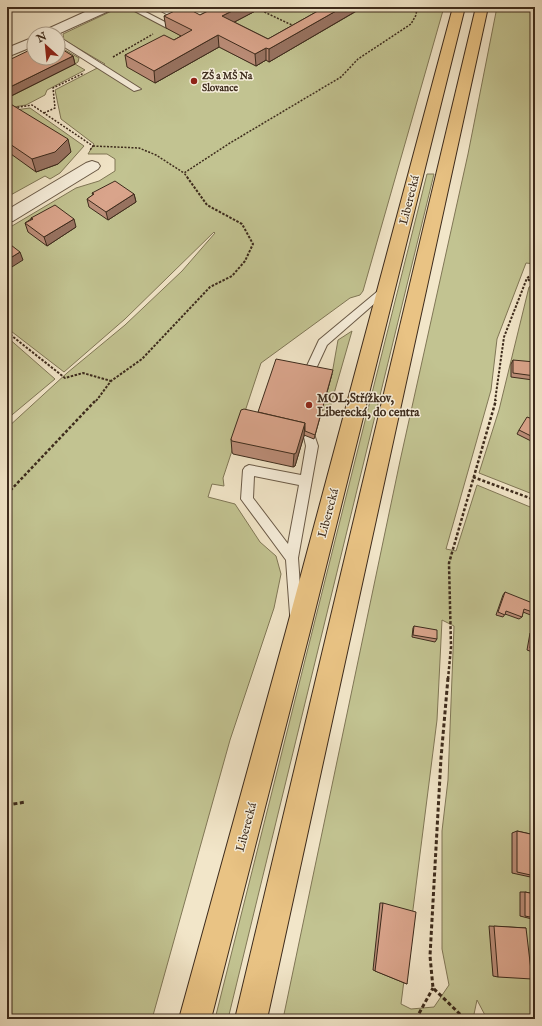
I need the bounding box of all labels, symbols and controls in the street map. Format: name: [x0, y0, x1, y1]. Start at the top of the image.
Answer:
north arrow: [26, 26, 66, 66]
text: N: [34, 29, 50, 47]
place label: ZŠ a MŠ Na Slovance: [202, 69, 253, 95]
marker: ZŠ a MŠ Na Slovance: [189, 76, 199, 86]
street label: Liberecká: [396, 173, 423, 226]
place label: MOL,Střížkov, Liberecká, do centra: [316, 391, 420, 420]
marker: MOL,Střížkov, Liberecká, do centra: [304, 400, 314, 410]
street label: Liberecká: [315, 486, 342, 539]
street label: Liberecká: [233, 800, 260, 853]

